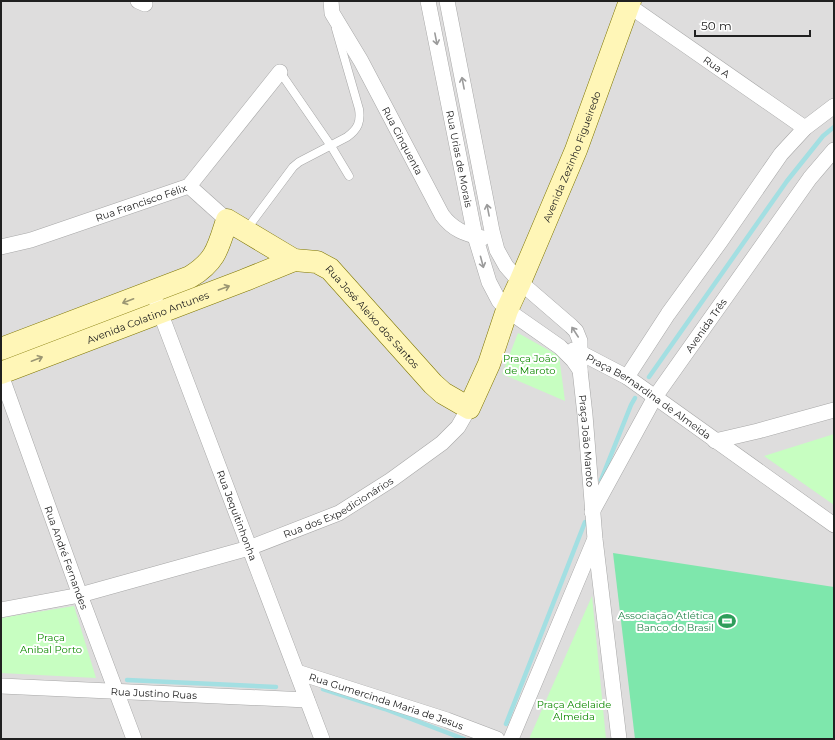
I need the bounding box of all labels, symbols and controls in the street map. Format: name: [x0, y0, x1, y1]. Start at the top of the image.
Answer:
scale bar: [695, 12, 810, 38]
text: 50 m: [701, 18, 732, 33]
one-way arrow: [432, 32, 440, 45]
street label: Rua A: [701, 53, 733, 81]
one-way arrow: [458, 76, 466, 89]
street label: Avenida Zezinho Figueiredo: [540, 89, 603, 224]
street label: Rua Cinquenta: [380, 104, 426, 177]
street label: Rua Urias de Morais: [444, 109, 476, 209]
street label: Rua Francisco Félix: [94, 181, 189, 224]
one-way arrow: [483, 204, 491, 217]
one-way arrow: [479, 256, 486, 269]
street label: Rua José Aleixo dos Santos: [323, 262, 422, 371]
one-way arrow: [218, 283, 230, 291]
street label: Avenida Colatino Antunes: [85, 288, 211, 346]
street label: Avenida Três: [682, 296, 729, 355]
one-way arrow: [122, 297, 134, 305]
one-way arrow: [571, 327, 579, 338]
street label: Praça Bernardina de Almeida: [584, 350, 714, 442]
park label: Praça João de Maroto: [503, 352, 557, 377]
one-way arrow: [31, 354, 43, 362]
street label: Praça João Maroto: [576, 394, 597, 487]
street label: Rua Jequitinhonha: [214, 468, 260, 562]
street label: Rua dos Expedicionários: [281, 474, 396, 541]
street label: Rua André Fernandes: [42, 504, 91, 611]
place label: Associação Atlética Banco do Brasil: [618, 609, 714, 634]
sports icon: Associação Atlética Banco do Brasil: [717, 611, 737, 631]
park label: Praça Anibal Porto: [20, 631, 82, 656]
street label: Rua Gumercinda Maria de Jesus: [308, 670, 466, 732]
street label: Rua Justino Ruas: [110, 685, 197, 701]
park label: Praça Adelaide Almeida: [537, 698, 611, 723]

